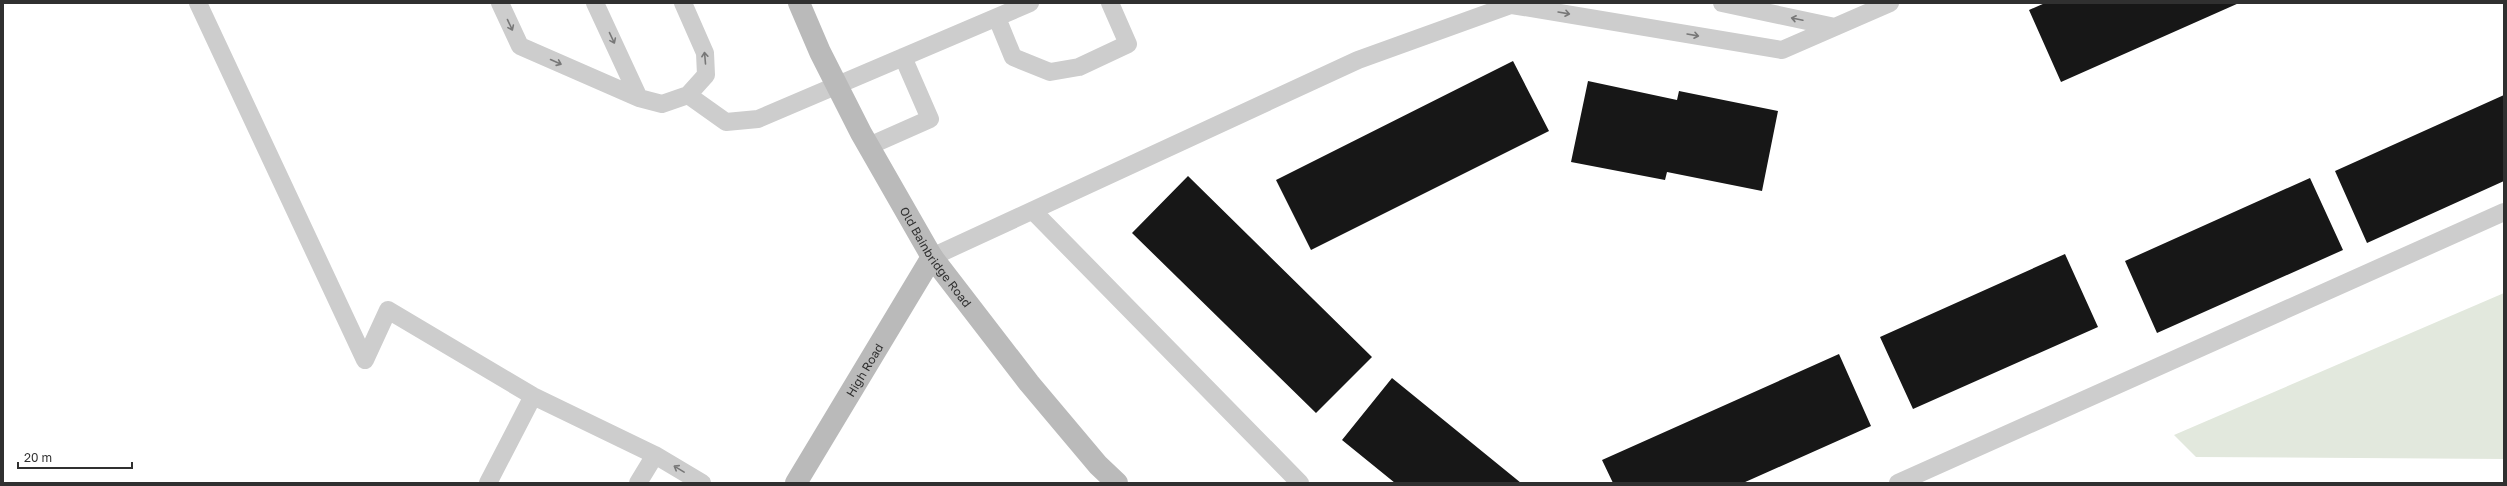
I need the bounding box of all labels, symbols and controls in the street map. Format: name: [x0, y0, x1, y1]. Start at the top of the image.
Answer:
one-way arrow: [1558, 10, 1571, 18]
one-way arrow: [1791, 14, 1804, 22]
one-way arrow: [507, 18, 514, 30]
one-way arrow: [1686, 31, 1699, 39]
one-way arrow: [608, 32, 616, 44]
one-way arrow: [702, 52, 709, 65]
one-way arrow: [550, 58, 562, 66]
street label: Old Bainbridge Road: [897, 204, 975, 310]
street label: High Road: [842, 341, 886, 399]
scale bar: [18, 444, 132, 470]
text: 20 m: [24, 450, 52, 465]
one-way arrow: [674, 465, 685, 473]

